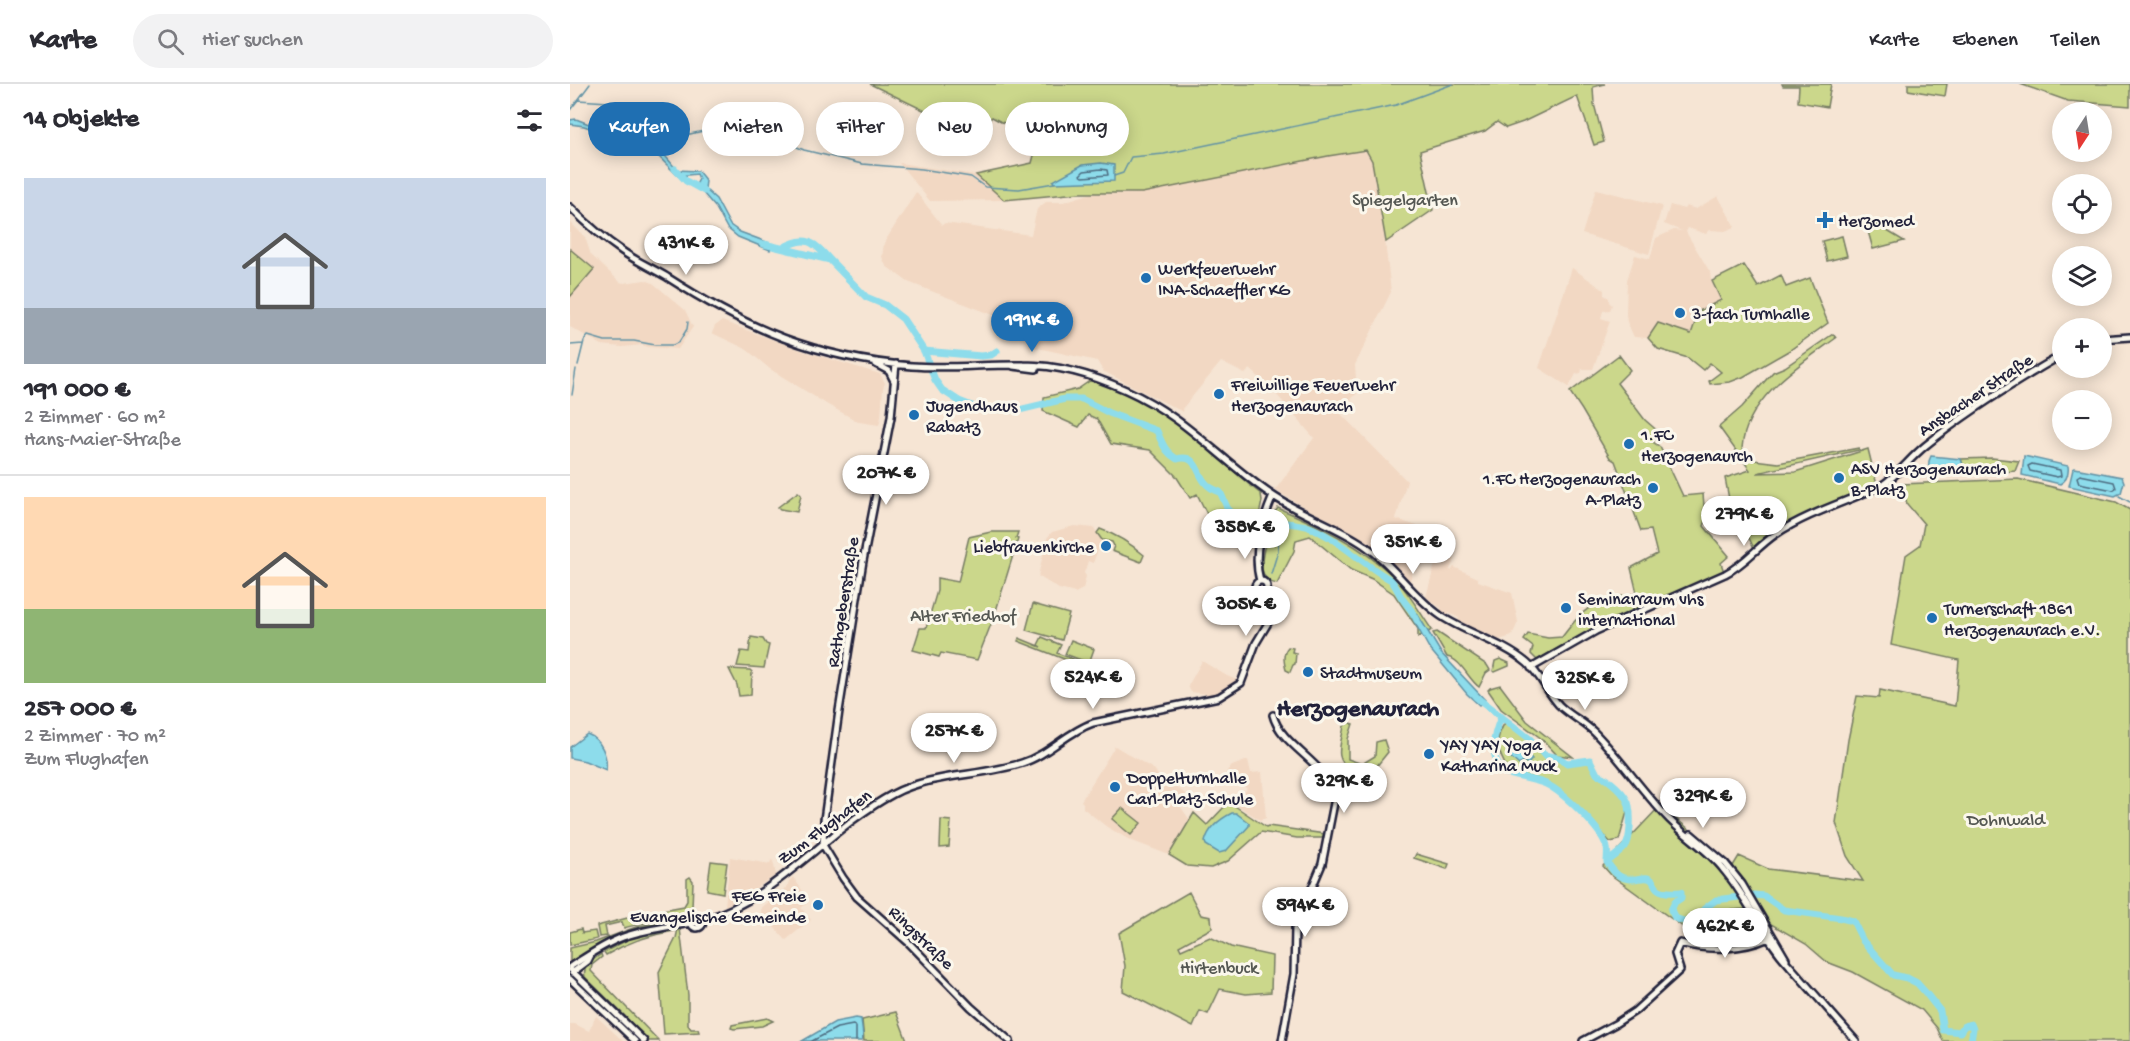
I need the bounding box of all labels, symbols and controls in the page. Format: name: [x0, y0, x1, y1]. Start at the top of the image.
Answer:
search box: [133, 14, 553, 68]
text: Karte: [30, 25, 97, 58]
icon: search: [154, 25, 187, 58]
text: Hier suchen: [202, 28, 303, 54]
text: Karte: [1869, 29, 1919, 54]
text: Ebenen: [1952, 29, 2018, 54]
text: Teilen: [2051, 29, 2100, 54]
chip: Kaufen: [588, 102, 690, 156]
chip: Mieten: [702, 102, 804, 156]
chip: Filter: [816, 102, 904, 156]
chip: Neu: [916, 102, 993, 156]
chip: Wohnung: [1005, 102, 1129, 156]
north arrow: [2052, 102, 2112, 162]
map controls: [2052, 102, 2112, 450]
icon: filters: [513, 104, 546, 137]
text: 14 Objekte: [24, 105, 139, 136]
button: locate: [2052, 174, 2112, 234]
park label: Spiegelgarten: [1352, 191, 1458, 212]
marker: Herzomed: [1816, 211, 1834, 229]
place label: Herzomed: [1838, 212, 1915, 233]
icon: home: [231, 217, 339, 325]
pin: 431K €: [637, 225, 735, 276]
text: 431K €: [658, 233, 714, 256]
button: layers: [2052, 246, 2112, 306]
place label: Werkfeuerwehr INA-Schaeffler KG: [1158, 260, 1291, 302]
marker: Werkfeuerwehr INA-Schaeffler KG: [1139, 271, 1153, 285]
pin: 191K €: [983, 302, 1081, 353]
place label: 3-fach Turnhalle: [1691, 305, 1810, 326]
marker: 3-fach Turnhalle: [1673, 306, 1687, 320]
text: 191K €: [1005, 310, 1059, 333]
button: +: [2052, 318, 2112, 378]
street label: Ansbacher Straße: [1915, 350, 2038, 442]
text: 191 000 €: [24, 376, 130, 407]
place label: Freiwillige Feuerwehr Herzogenaurach: [1230, 376, 1397, 418]
marker: Freiwillige Feuerwehr Herzogenaurach: [1212, 387, 1226, 401]
button: −: [2052, 390, 2112, 450]
place label: Jugendhaus Rabatz: [926, 397, 1019, 439]
text: 2 Zimmer · 60 m²: [24, 407, 166, 430]
marker: Jugendhaus Rabatz: [907, 408, 921, 422]
place label: 1.FC Herzogenaurch: [1640, 426, 1753, 468]
text: Hans-Maier-Straße: [24, 430, 181, 453]
marker: 1.FC Herzogenaurch: [1622, 437, 1636, 451]
pin: 207K €: [837, 455, 935, 506]
place label: ASV Herzogenaurach B-Platz: [1850, 460, 2006, 502]
text: 207K €: [856, 463, 916, 486]
place label: 1.FC Herzogenaurach A-Platz: [1482, 470, 1642, 512]
marker: ASV Herzogenaurach B-Platz: [1832, 471, 1846, 485]
marker: 1.FC Herzogenaurach A-Platz: [1646, 481, 1660, 495]
pin: 279K €: [1695, 496, 1793, 547]
text: 279K €: [1715, 504, 1773, 527]
pin: 358K €: [1196, 509, 1294, 560]
text: 358K €: [1215, 517, 1275, 540]
pin: 351K €: [1364, 524, 1462, 575]
text: 351K €: [1385, 532, 1441, 555]
street label: Rathgeberstraße: [824, 535, 865, 669]
icon: home: [231, 536, 339, 644]
place label: Liebfrauenkirche: [973, 538, 1095, 559]
marker: Liebfrauenkirche: [1099, 539, 1113, 553]
pin: 305K €: [1197, 586, 1295, 637]
place label: Seminarraum vhs international: [1578, 590, 1705, 632]
text: 305K €: [1216, 594, 1276, 617]
place label: Turnerschaft 1861 Herzogenaurach e.V.: [1943, 600, 2101, 642]
marker: Seminarraum vhs international: [1559, 601, 1573, 615]
park label: Alter Friedhof: [910, 607, 1017, 628]
marker: Turnerschaft 1861 Herzogenaurach e.V.: [1925, 611, 1939, 625]
pin: 524K €: [1044, 659, 1142, 710]
pin: 325K €: [1536, 660, 1634, 711]
place label: Stadtmuseum: [1320, 664, 1422, 685]
marker: Stadtmuseum: [1301, 665, 1315, 679]
text: 524K €: [1064, 667, 1122, 690]
text: 325K €: [1556, 668, 1614, 691]
text: 257 000 €: [24, 695, 136, 726]
district label: Herzogenaurach: [1277, 696, 1439, 725]
pin: 257K €: [905, 713, 1003, 764]
text: 257K €: [925, 721, 983, 744]
text: 2 Zimmer · 70 m²: [24, 726, 166, 749]
place label: YAY YAY Yoga Katharina Muck: [1439, 736, 1558, 778]
marker: YAY YAY Yoga Katharina Muck: [1422, 747, 1436, 761]
text: Zum Flughafen: [24, 749, 148, 772]
pin: 329K €: [1295, 763, 1393, 814]
place label: Doppelturnhalle Carl-Platz-Schule: [1126, 769, 1254, 811]
text: 329K €: [1315, 771, 1373, 794]
pin: 329K €: [1654, 778, 1752, 829]
marker: Doppelturnhalle Carl-Platz-Schule: [1108, 780, 1122, 794]
street label: Zum Flughafen: [774, 786, 877, 870]
text: 329K €: [1674, 786, 1732, 809]
park label: Dohnwald: [1966, 811, 2046, 832]
place label: FEG Freie Evangelische Gemeinde: [630, 887, 807, 929]
pin: 594K €: [1256, 887, 1354, 938]
text: 594K €: [1276, 895, 1334, 918]
marker: FEG Freie Evangelische Gemeinde: [811, 898, 825, 912]
street label: Ringstraße: [883, 903, 958, 976]
pin: 462K €: [1676, 908, 1774, 959]
text: 462K €: [1696, 916, 1754, 939]
park label: Hirtenbuck: [1180, 959, 1260, 980]

